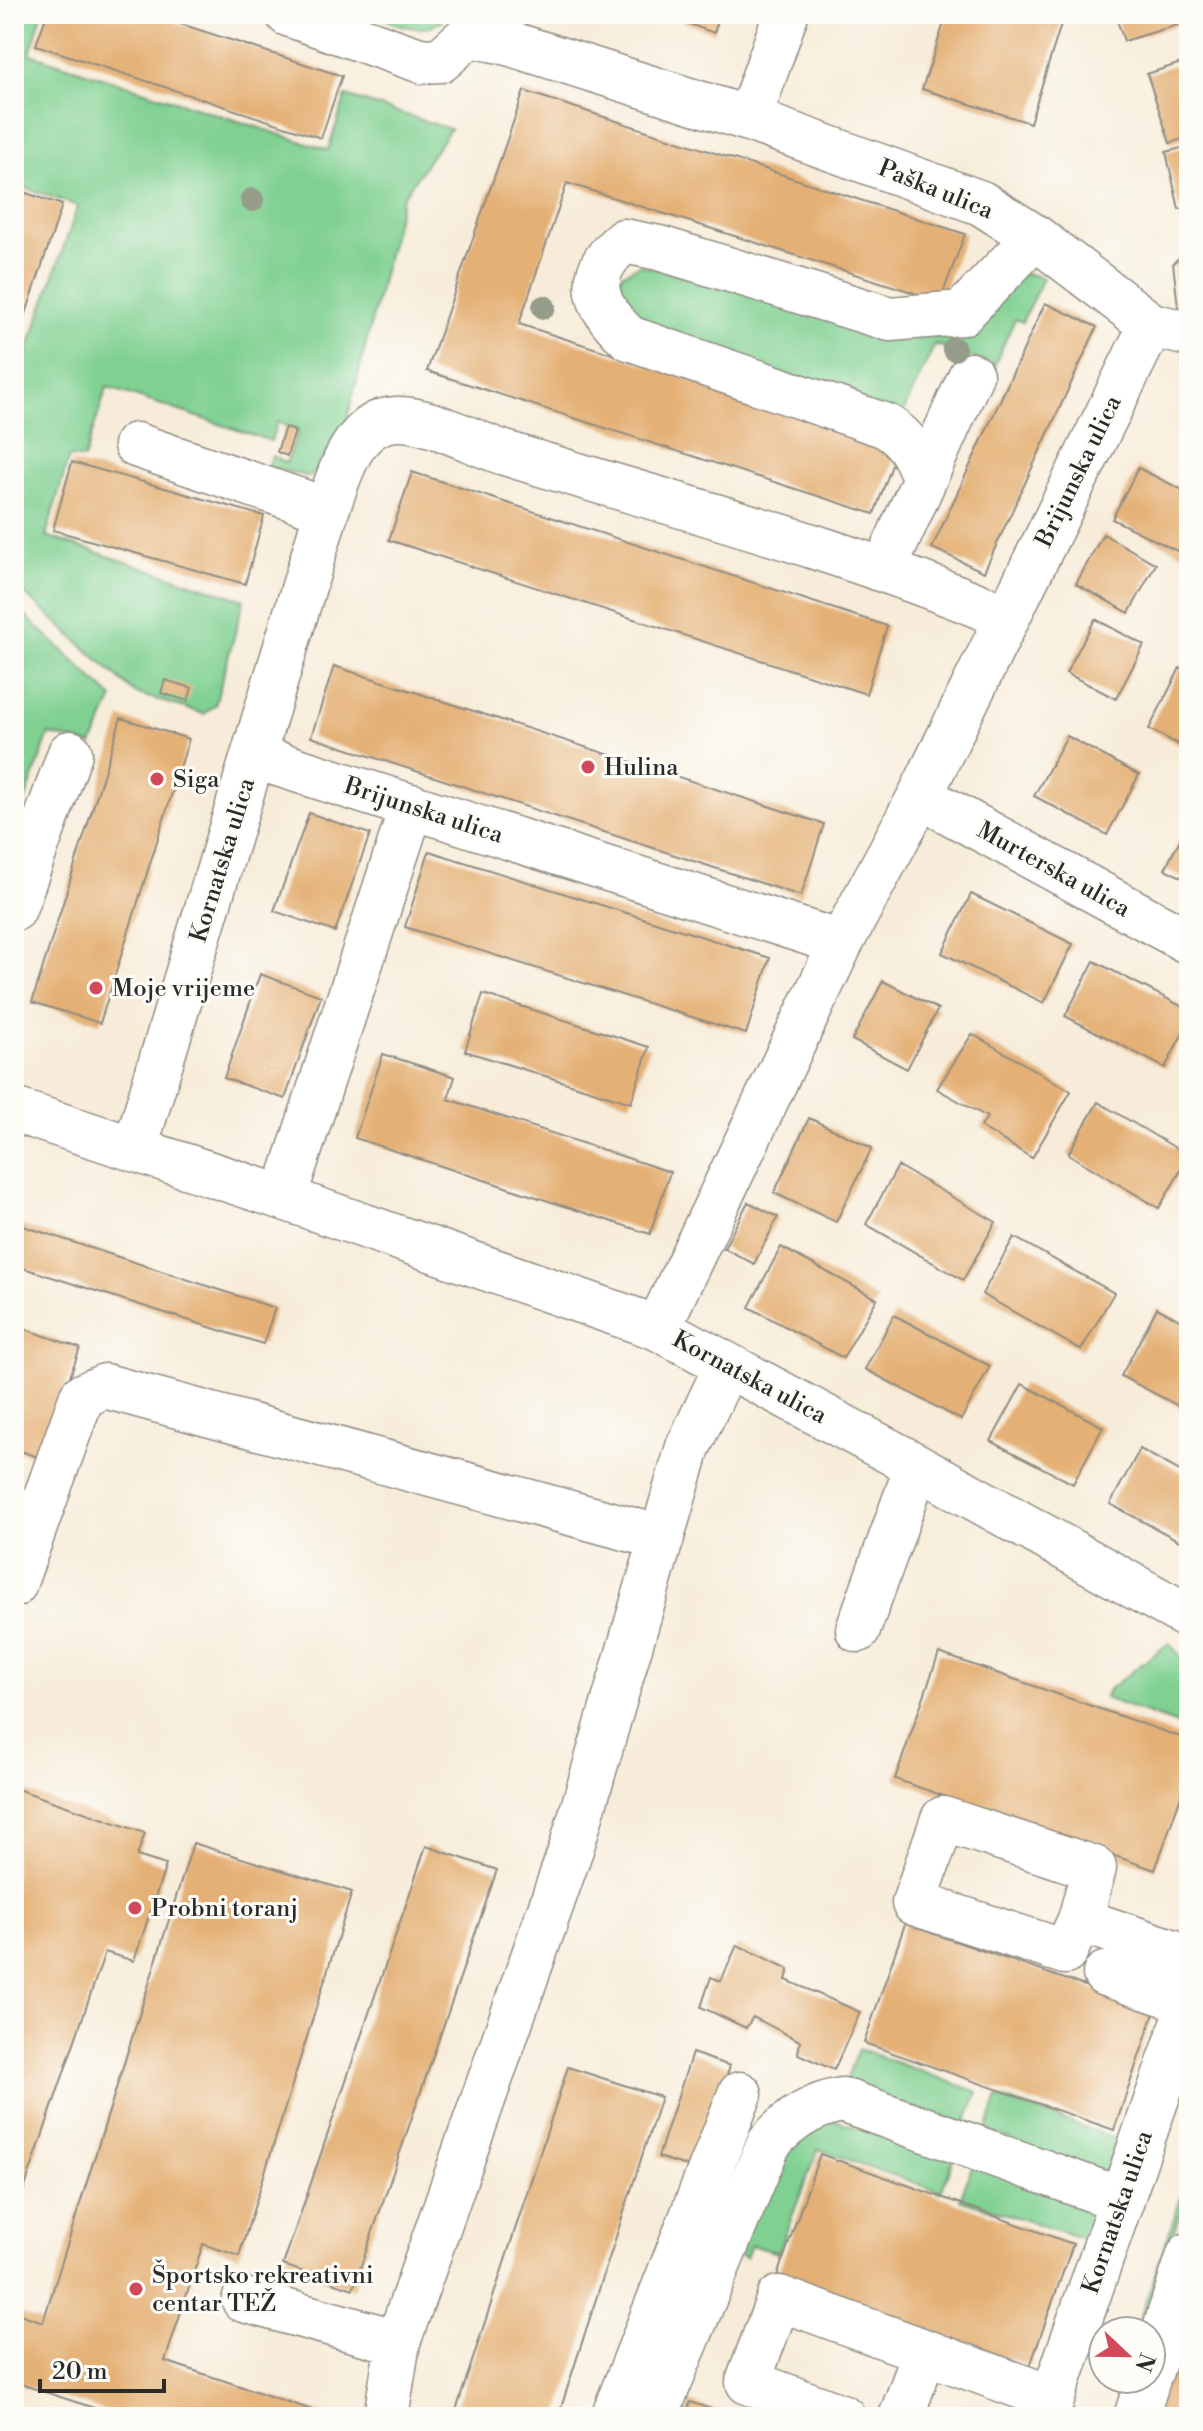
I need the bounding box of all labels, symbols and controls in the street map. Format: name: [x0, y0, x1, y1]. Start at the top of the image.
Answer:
street label: Paška ulica: [874, 153, 998, 227]
street label: Brijunska ulica: [1029, 390, 1129, 553]
place label: Hulina: [604, 753, 679, 783]
marker: Hulina: [579, 758, 597, 776]
place label: Siga: [173, 765, 220, 795]
marker: Siga: [148, 770, 166, 788]
street label: Brijunska ulica: [340, 771, 508, 851]
street label: Kornatska ulica: [184, 774, 262, 946]
street label: Murterska ulica: [972, 815, 1136, 925]
place label: Moje vrijeme: [112, 974, 255, 1004]
marker: Moje vrijeme: [87, 979, 105, 997]
street label: Kornatska ulica: [667, 1325, 833, 1432]
place label: Probni toranj: [151, 1894, 298, 1924]
marker: Probni toranj: [126, 1899, 144, 1917]
street label: Kornatska ulica: [1076, 2126, 1160, 2298]
place label: Športsko rekreativni centar TEŽ: [152, 2259, 374, 2319]
marker: Športsko rekreativni centar TEŽ: [127, 2280, 145, 2298]
north arrow: [1087, 2315, 1167, 2395]
scale bar: [40, 2343, 164, 2393]
text: N: [1128, 2349, 1160, 2376]
text: 20 m: [52, 2357, 108, 2387]

